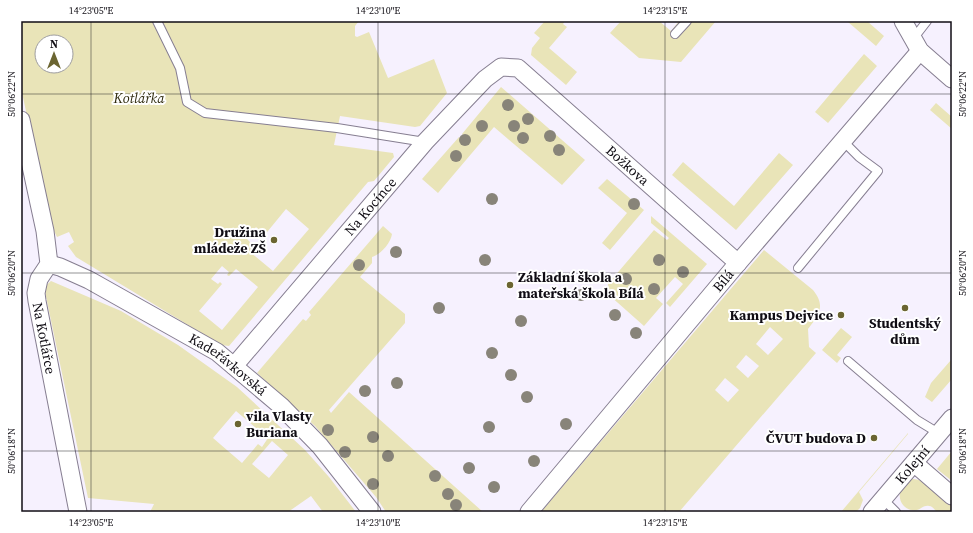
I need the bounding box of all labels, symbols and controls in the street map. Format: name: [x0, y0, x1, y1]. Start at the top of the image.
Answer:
text: 14°23'05"E: [69, 4, 113, 17]
text: 14°23'10"E: [356, 4, 400, 17]
text: 14°23'15"E: [643, 4, 687, 17]
north arrow: [34, 34, 74, 74]
text: N: [50, 37, 58, 52]
text: 50°06'22"N: [5, 71, 18, 117]
text: 50°06'22"N: [956, 71, 969, 117]
park label: Kotlářka: [112, 88, 165, 108]
street label: Božkova: [602, 141, 654, 191]
street label: Na Kocínce: [340, 173, 401, 240]
place label: Družina mládeže ZŠ: [194, 222, 267, 258]
marker: Družina mládeže ZŠ: [269, 235, 279, 245]
text: 50°06'20"N: [5, 250, 18, 296]
text: 50°06'20"N: [956, 250, 969, 296]
street label: Bílá: [708, 264, 739, 296]
place label: Základní škola a mateřská škola Bílá: [518, 267, 644, 303]
marker: Základní škola a mateřská škola Bílá: [505, 280, 515, 290]
street label: Na Kotlářce: [27, 301, 61, 376]
marker: Studentský dům: [900, 303, 910, 313]
place label: Kampus Dejvice: [729, 305, 833, 325]
marker: Kampus Dejvice: [836, 310, 846, 320]
place label: Studentský dům: [869, 313, 942, 349]
street label: Kadeřávkovská: [185, 328, 272, 401]
place label: vila Vlasty Buriana: [245, 406, 313, 442]
marker: vila Vlasty Buriana: [233, 419, 243, 429]
text: 50°06'18"N: [5, 428, 18, 474]
place label: ČVUT budova D: [766, 428, 866, 448]
text: 50°06'18"N: [956, 428, 969, 474]
marker: ČVUT budova D: [869, 433, 879, 443]
street label: Kolejní: [890, 441, 934, 488]
text: 14°23'05"E: [69, 516, 113, 529]
text: 14°23'10"E: [356, 516, 400, 529]
text: 14°23'15"E: [643, 516, 687, 529]

